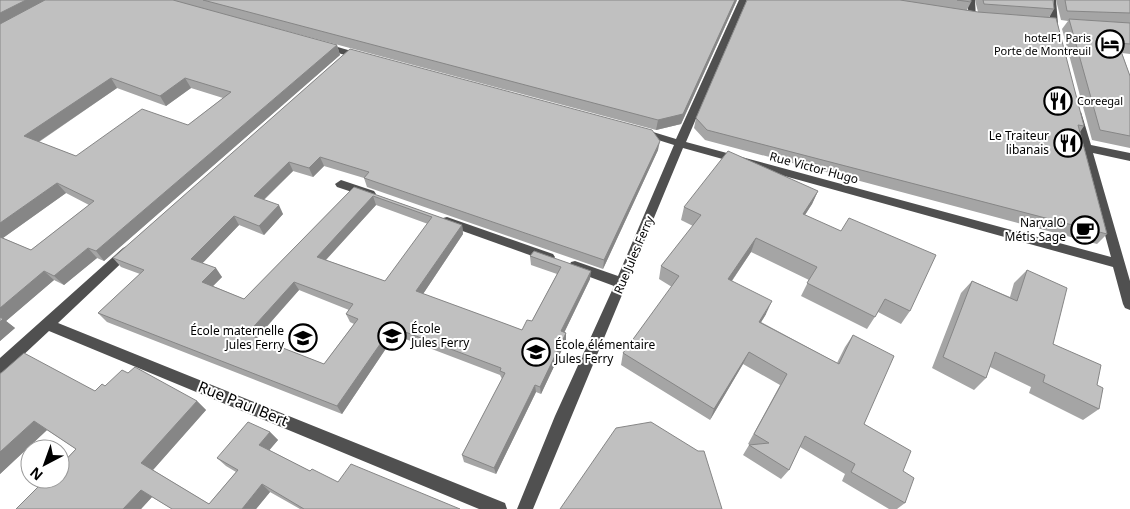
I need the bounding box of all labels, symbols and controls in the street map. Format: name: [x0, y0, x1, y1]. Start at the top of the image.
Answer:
hotel icon: hotelF1 Paris Porte de Montreuil: [1095, 29, 1125, 59]
place label: hotelF1 Paris Porte de Montreuil: [994, 30, 1091, 58]
restaurant icon: Coreegal: [1043, 86, 1073, 116]
place label: Coreegal: [1077, 93, 1123, 108]
place label: Le Traiteur libanais: [989, 127, 1049, 158]
restaurant icon: Le Traiteur libanais: [1053, 128, 1083, 158]
street label: Rue Victor Hugo: [768, 147, 860, 188]
street label: Rue Jules Ferry: [609, 212, 658, 296]
place label: NarvalO Métis Sage: [1005, 214, 1066, 245]
cafe icon: NarvalO Métis Sage: [1070, 215, 1100, 245]
place label: École Jules Ferry: [410, 320, 470, 351]
school or university icon: École Jules Ferry: [377, 321, 407, 351]
place label: École maternelle Jules Ferry: [190, 322, 285, 353]
school or university icon: École maternelle Jules Ferry: [288, 323, 318, 353]
place label: École élémentaire Jules Ferry: [554, 336, 656, 367]
school or university icon: École élémentaire Jules Ferry: [521, 337, 551, 367]
street label: Rue Paul Bert: [195, 376, 292, 430]
north arrow: [20, 439, 70, 489]
text: N: [26, 463, 47, 485]

